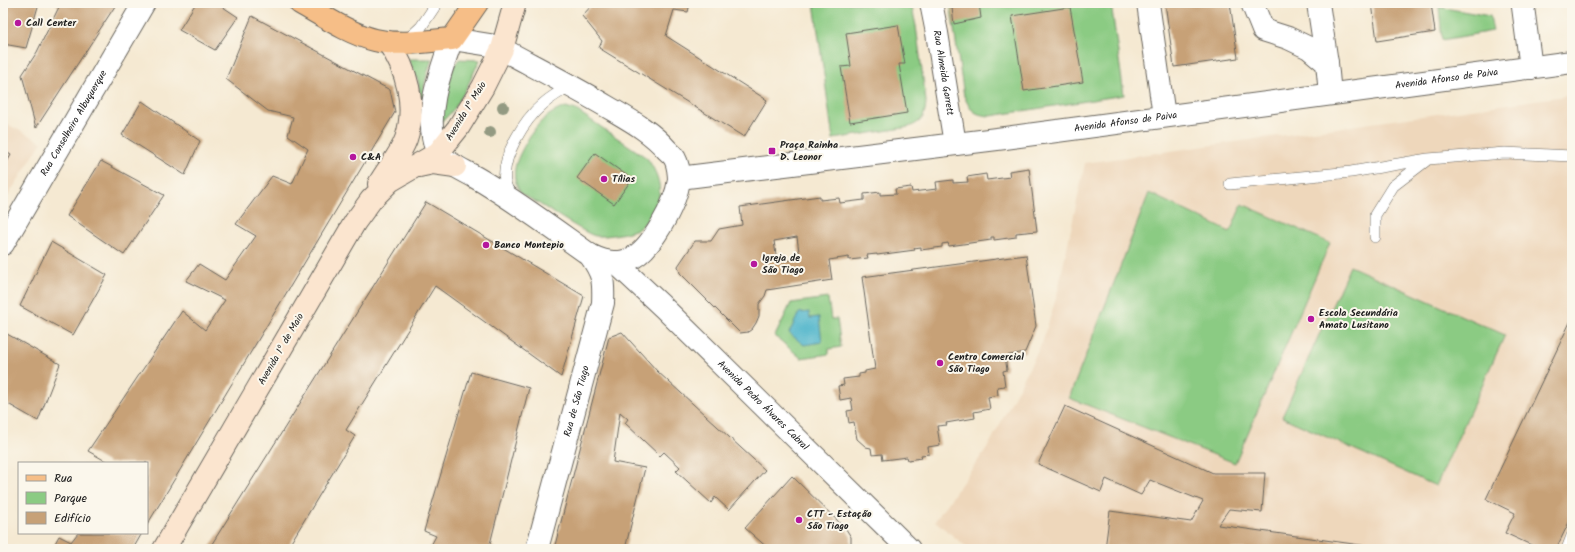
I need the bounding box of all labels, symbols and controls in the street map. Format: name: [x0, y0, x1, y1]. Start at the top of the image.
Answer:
place label: Call Center: [26, 15, 76, 31]
marker: Call Center: [13, 18, 23, 28]
street label: Rua Almeida Garrett: [929, 29, 958, 117]
street label: Avenida Afonso de Paiva: [1394, 64, 1499, 94]
street label: Rua Conselheiro Albuquerque: [36, 67, 111, 179]
street label: Avenida 1º Maio: [441, 78, 491, 144]
street label: Avenida Afonso de Paiva: [1073, 107, 1178, 137]
place label: Praça Rainha D. Leonor: [780, 137, 838, 165]
marker: Praça Rainha D. Leonor: [767, 146, 777, 156]
place label: C&A: [361, 149, 381, 165]
marker: C&A: [348, 152, 358, 162]
place label: Tílias: [612, 171, 635, 187]
marker: Tílias: [599, 174, 609, 184]
place label: Banco Montepio: [494, 237, 564, 253]
marker: Banco Montepio: [481, 240, 491, 250]
place label: Igreja de São Tiago: [762, 250, 804, 278]
marker: Igreja de São Tiago: [749, 259, 759, 269]
place label: Escola Secundária Amato Lusitano: [1319, 305, 1398, 333]
street label: Avenida 1º de Maio: [254, 310, 308, 388]
marker: Escola Secundária Amato Lusitano: [1306, 314, 1316, 324]
place label: Centro Comercial São Tiago: [948, 349, 1024, 377]
street label: Avenida Pedro Álvares Cabral: [713, 356, 813, 455]
marker: Centro Comercial São Tiago: [935, 358, 945, 368]
street label: Rua de São Tiago: [559, 363, 594, 439]
legend: [18, 462, 148, 534]
text: Rua: [54, 469, 73, 488]
text: Parque: [54, 489, 88, 508]
place label: CTT - Estação São Tiago: [807, 506, 872, 534]
text: Edifício: [54, 509, 91, 528]
marker: CTT - Estação São Tiago: [794, 515, 804, 525]

